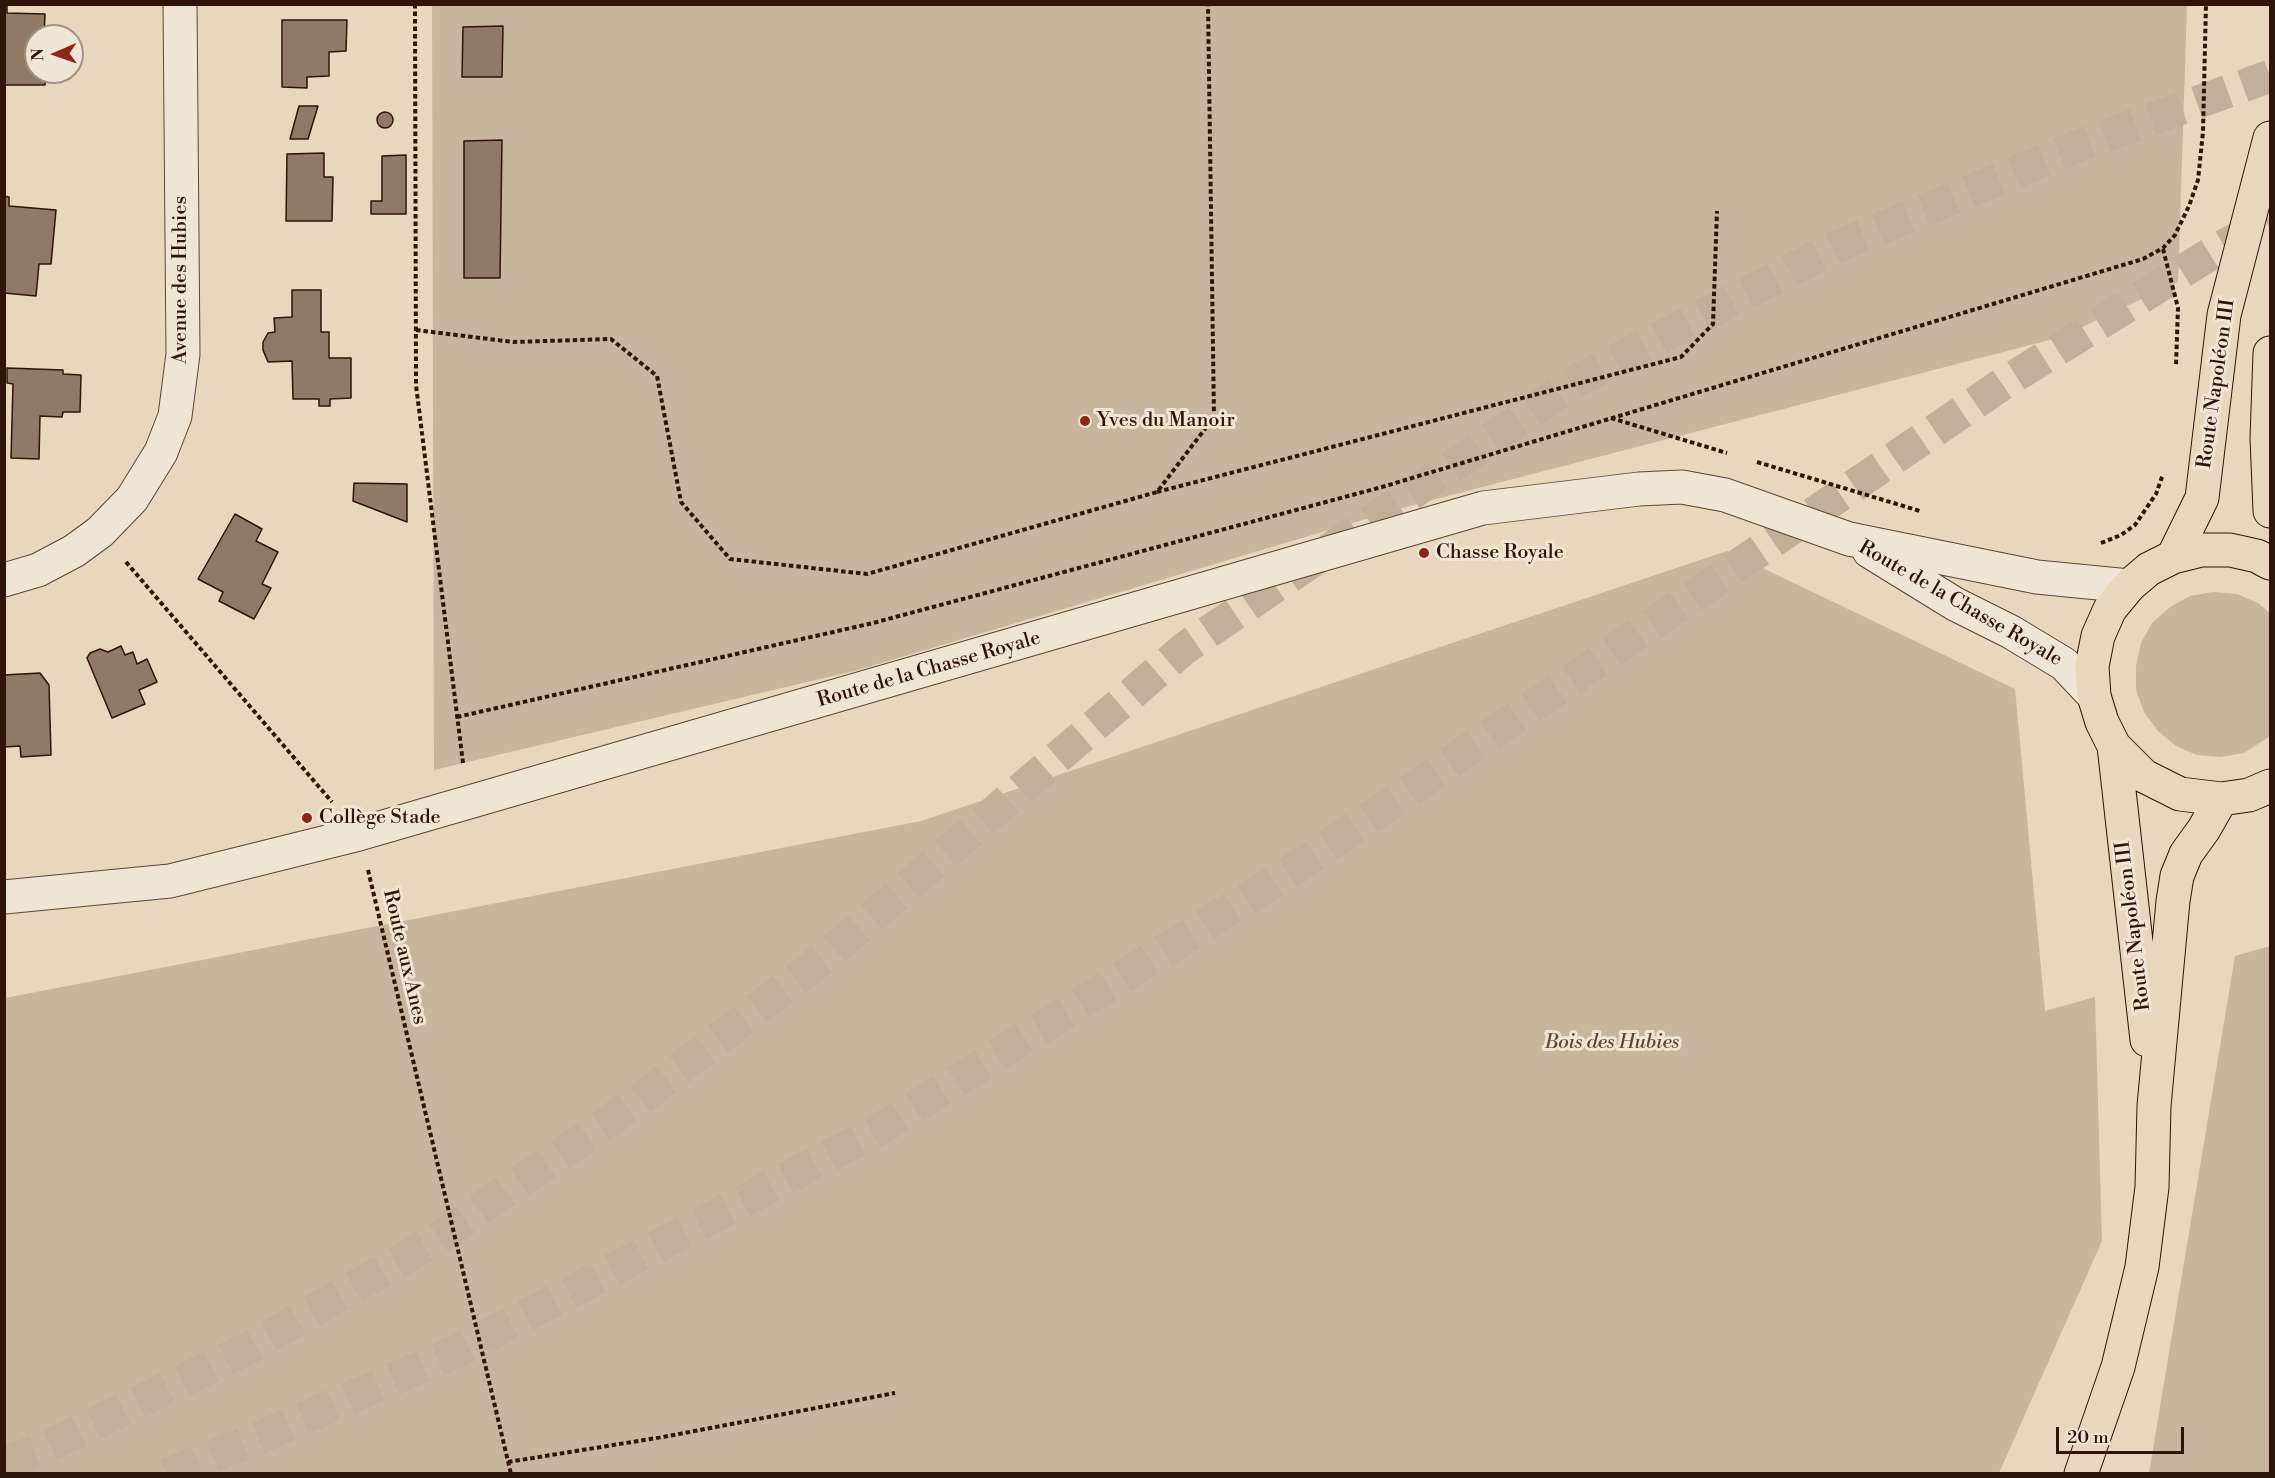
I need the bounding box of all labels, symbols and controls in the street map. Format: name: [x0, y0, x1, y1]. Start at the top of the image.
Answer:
north arrow: [24, 24, 84, 84]
text: N: [28, 48, 48, 61]
street label: Avenue des Hubies: [169, 196, 193, 364]
street label: Route Napoléon III: [2193, 298, 2241, 470]
place label: Yves du Manoir: [1097, 409, 1235, 433]
marker: Yves du Manoir: [1078, 414, 1092, 428]
street label: Route de la Chasse Royale: [1854, 536, 2066, 672]
place label: Chasse Royale: [1436, 541, 1564, 565]
marker: Chasse Royale: [1417, 546, 1431, 560]
street label: Route de la Chasse Royale: [815, 627, 1043, 713]
place label: Collège Stade: [319, 806, 441, 830]
marker: Collège Stade: [300, 811, 314, 825]
street label: Route Napoléon III: [2112, 840, 2156, 1012]
street label: Route aux Anes: [377, 887, 431, 1027]
park label: Bois des Hubies: [1545, 1031, 1679, 1055]
scale bar: [2059, 1415, 2186, 1453]
text: 20 m: [2067, 1426, 2109, 1449]

